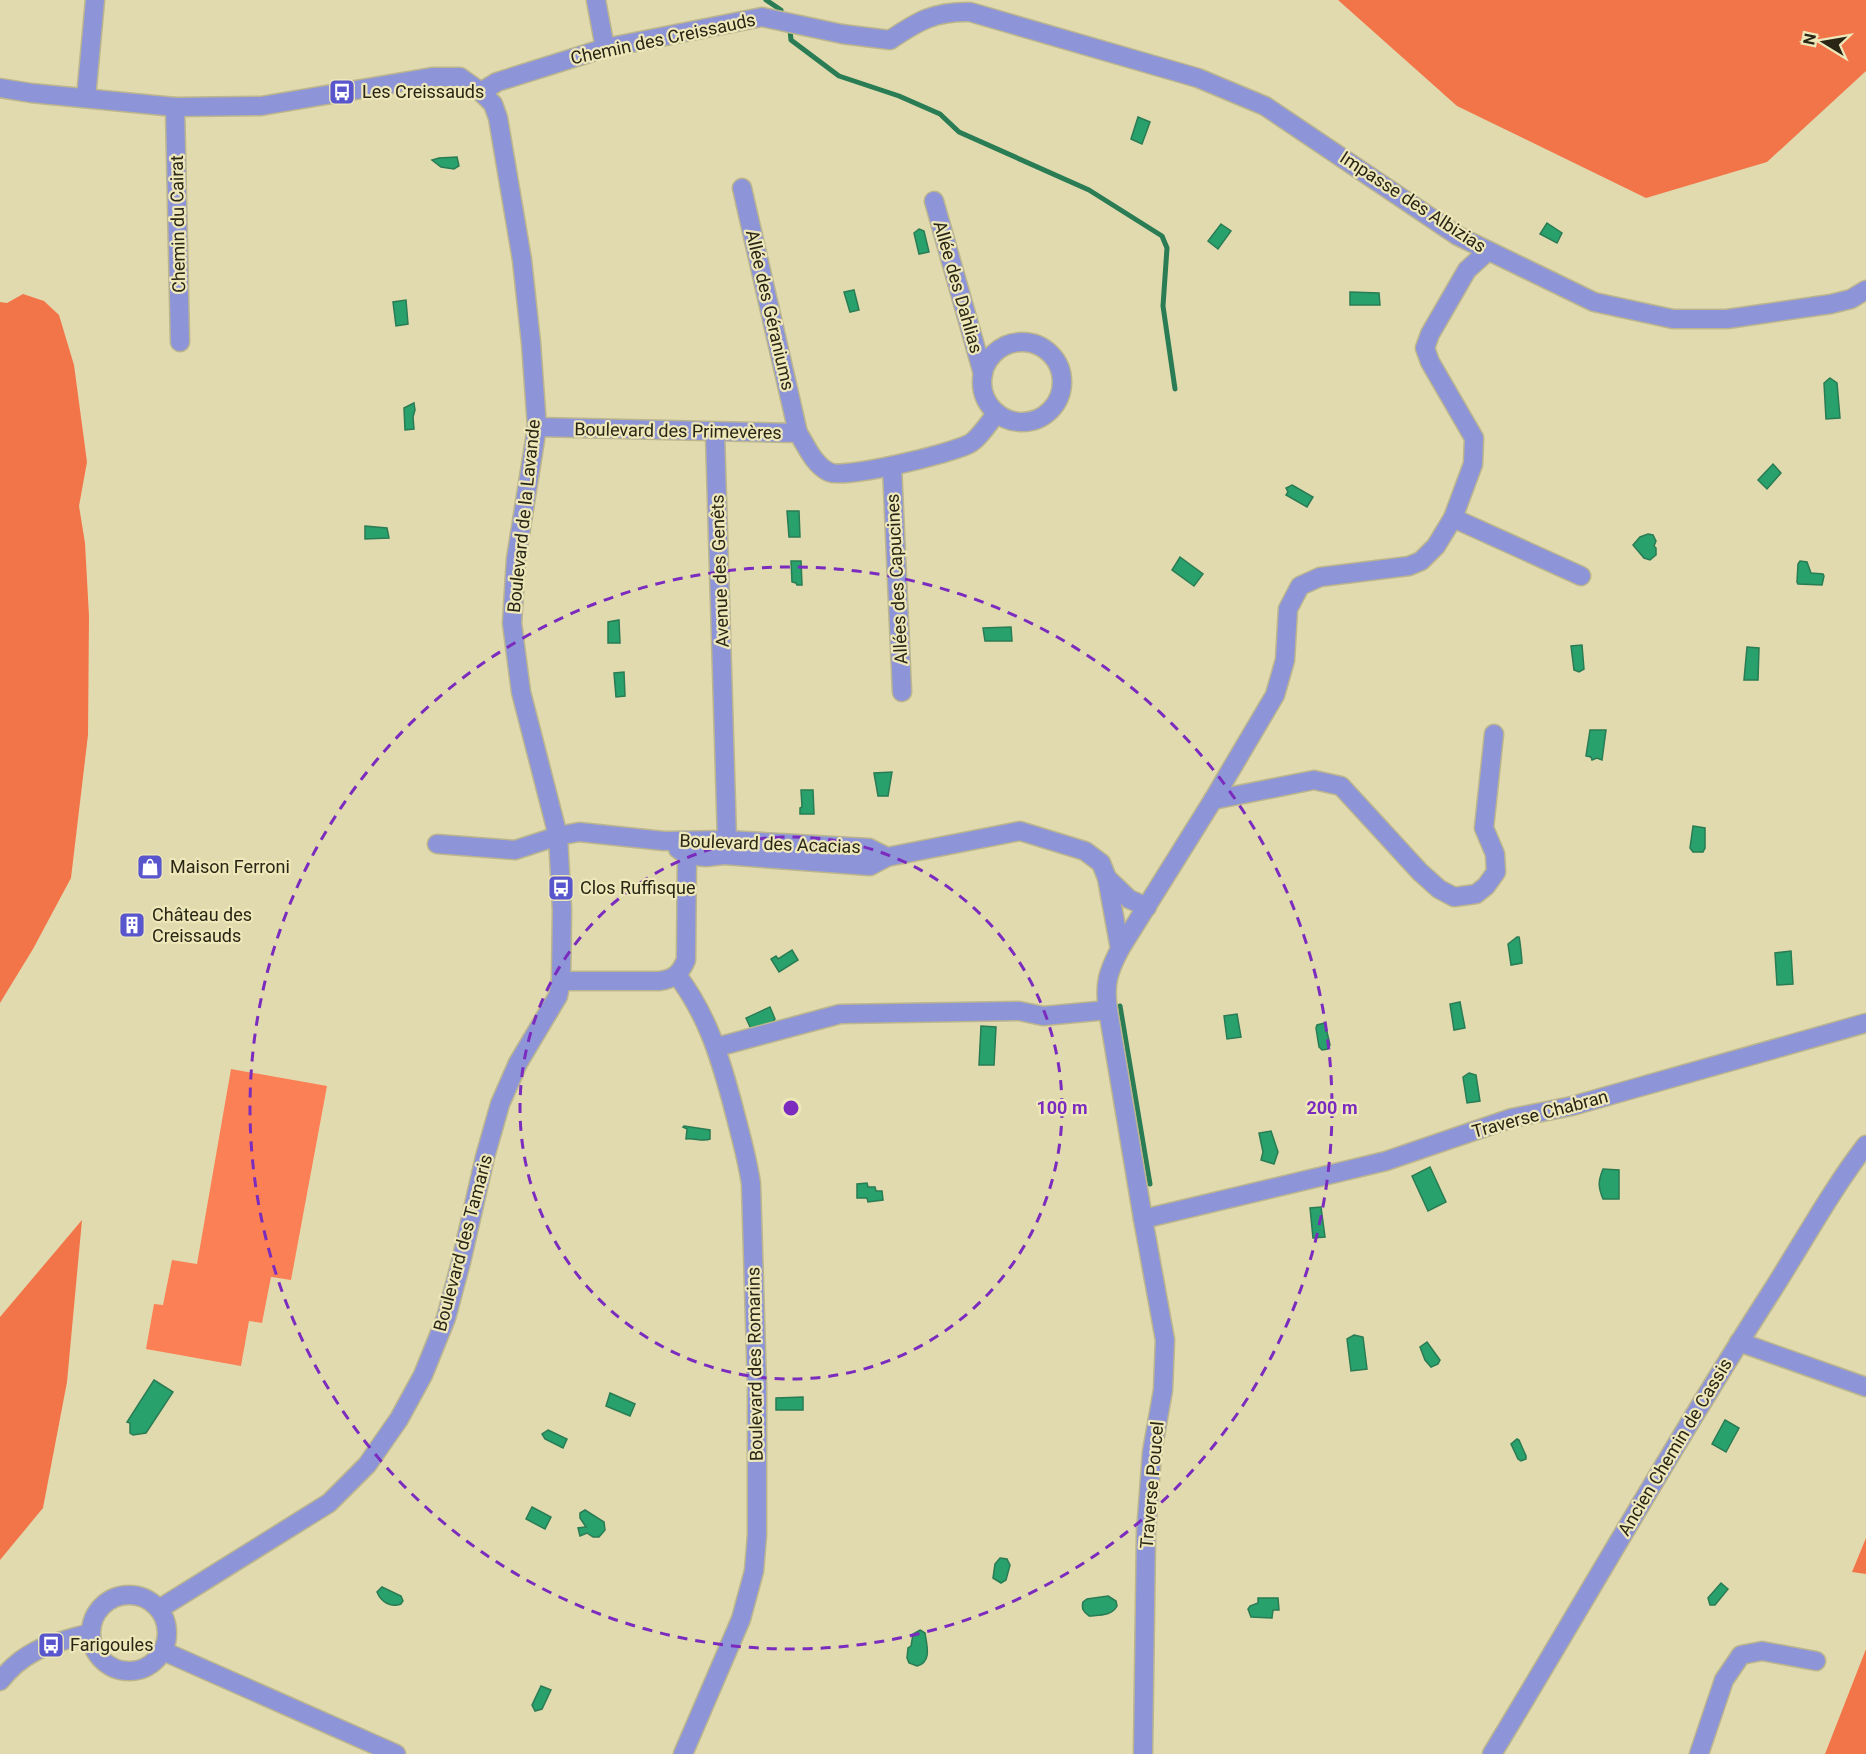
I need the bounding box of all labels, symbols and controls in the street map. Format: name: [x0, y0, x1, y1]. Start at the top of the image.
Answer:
street label: Chemin des Creissauds: [569, 9, 757, 68]
north arrow: [1794, 12, 1854, 72]
text: N: [1799, 32, 1820, 47]
bus stop icon: Les Creissauds: [327, 77, 357, 107]
place label: Les Creissauds: [362, 81, 484, 102]
street label: Impasse des Albizias: [1336, 147, 1490, 257]
street label: Chemin du Cairat: [166, 155, 189, 293]
street label: Allée des Dahlias: [930, 218, 987, 356]
street label: Allée des Géraniums: [742, 228, 799, 392]
street label: Boulevard de la Lavande: [503, 418, 544, 614]
street label: Boulevard des Primevères: [574, 418, 782, 443]
street label: Allées des Capucines: [882, 493, 911, 665]
street label: Avenue des Genêts: [706, 494, 733, 648]
street label: Boulevard des Acacias: [679, 830, 861, 857]
shop icon: Maison Ferroni: [135, 852, 165, 882]
place label: Maison Ferroni: [170, 856, 290, 877]
bus stop icon: Clos Ruffisque: [546, 873, 576, 903]
place label: Clos Ruffisque: [580, 877, 695, 898]
place label: Château des Creissauds: [152, 904, 252, 946]
building icon: Château des Creissauds: [117, 910, 147, 940]
street label: Traverse Chabran: [1470, 1085, 1610, 1142]
text: 100 m: [1036, 1097, 1088, 1118]
text: 200 m: [1306, 1097, 1358, 1118]
centre of rings: [781, 1098, 801, 1118]
street label: Boulevard des Tamaris: [429, 1152, 496, 1334]
street label: Boulevard des Romarins: [742, 1267, 767, 1461]
street label: Ancien Chemin de Cassis: [1613, 1354, 1736, 1539]
street label: Traverse Poucel: [1135, 1420, 1168, 1550]
bus stop icon: Farigoules: [36, 1630, 66, 1660]
place label: Farigoules: [70, 1634, 153, 1655]

